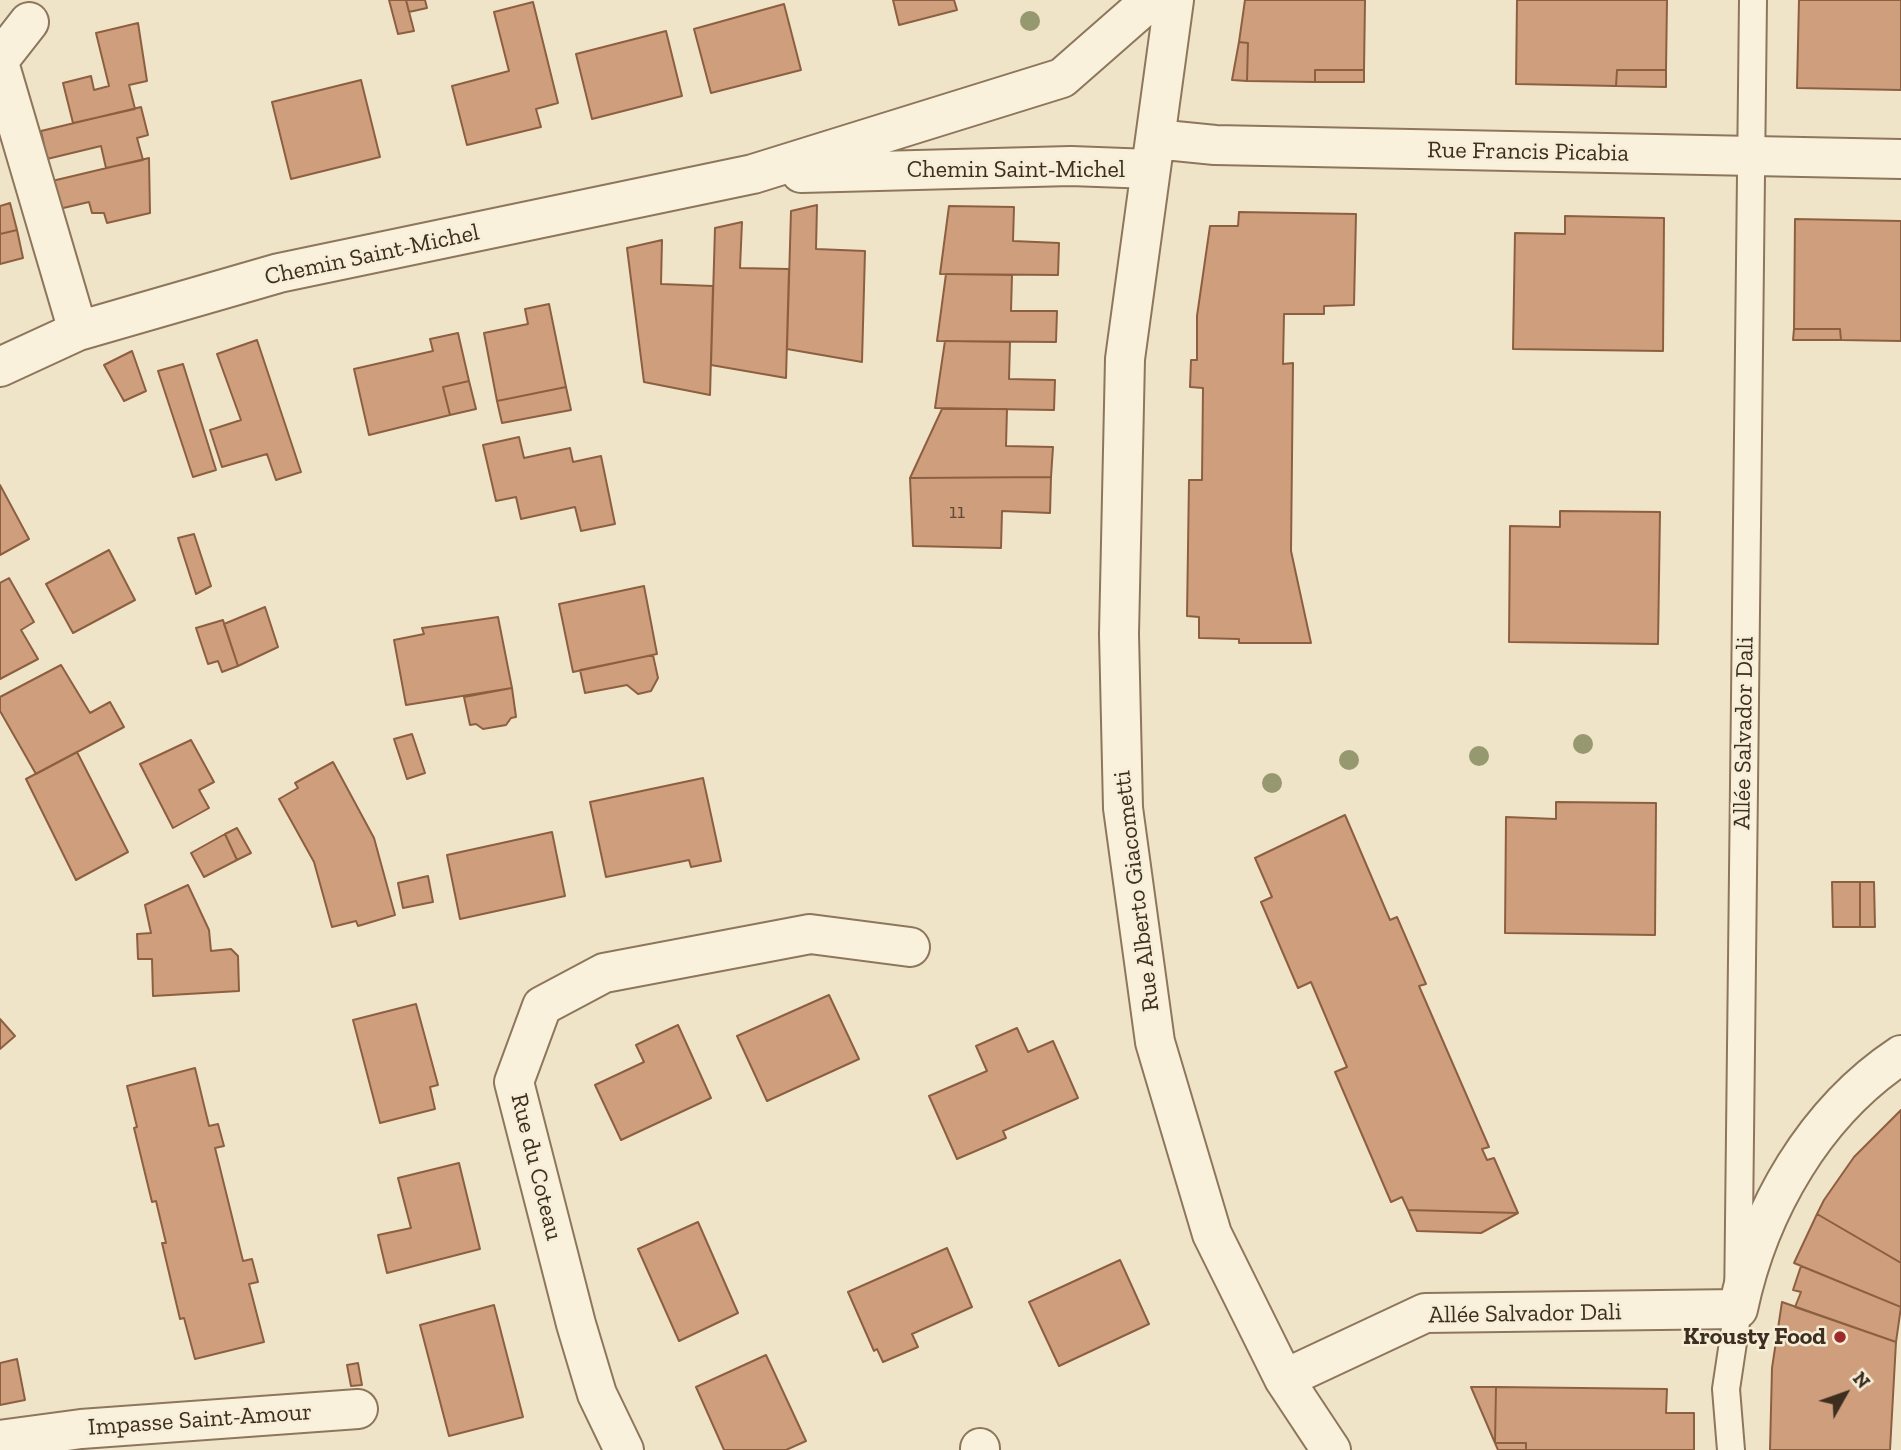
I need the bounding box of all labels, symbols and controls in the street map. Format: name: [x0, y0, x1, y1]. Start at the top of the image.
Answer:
street label: Rue Francis Picabia: [1427, 136, 1629, 168]
street label: Chemin Saint-Michel: [907, 156, 1125, 184]
street label: Chemin Saint-Michel: [262, 218, 482, 292]
house number: 11: [949, 499, 965, 525]
street label: Allée Salvador Dali: [1728, 636, 1760, 830]
street label: Rue Alberto Giacometti: [1108, 769, 1166, 1013]
street label: Rue du Coteau: [504, 1091, 568, 1243]
street label: Allée Salvador Dali: [1428, 1298, 1622, 1330]
place label: Krousty Food: [1683, 1323, 1826, 1351]
marker: Krousty Food: [1832, 1329, 1848, 1345]
north arrow: [1810, 1359, 1880, 1429]
text: N: [1848, 1367, 1875, 1393]
street label: Impasse Saint-Amour: [87, 1398, 313, 1442]

